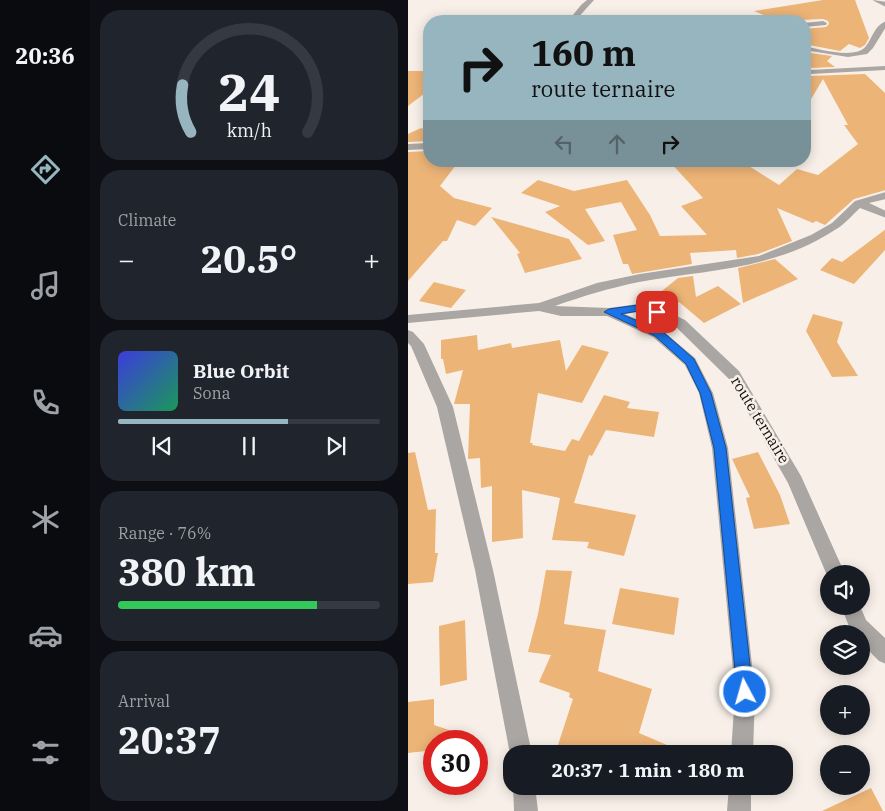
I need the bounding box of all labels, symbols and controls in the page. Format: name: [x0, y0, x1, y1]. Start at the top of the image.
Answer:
text: 160 m: [531, 30, 636, 76]
icon: right: [448, 35, 513, 100]
text: 20:36: [15, 41, 75, 70]
text: 24: [218, 58, 280, 125]
text: route ternaire: [531, 74, 675, 103]
text: km/h: [226, 119, 272, 142]
icon: left: [550, 130, 578, 158]
icon: ahead: [603, 130, 631, 158]
icon: right: [656, 130, 684, 158]
icon: directions: [28, 152, 63, 187]
text: Climate: [118, 210, 176, 230]
text: 20.5°: [201, 234, 297, 283]
text: −: [118, 241, 135, 278]
text: +: [363, 241, 380, 278]
icon: music: [28, 268, 63, 303]
pin: [636, 291, 678, 333]
icon: arrive: [643, 298, 671, 326]
text: Blue Orbit: [193, 359, 289, 383]
street label: route ternaire: [727, 373, 794, 467]
text: Sona: [193, 383, 230, 403]
icon: phone: [28, 385, 63, 420]
icon: previous: [148, 432, 176, 460]
icon: pause: [235, 432, 263, 460]
icon: next: [322, 432, 350, 460]
icon: climate: [28, 502, 63, 537]
text: Range · 76%: [118, 523, 211, 543]
text: 380 km: [118, 547, 256, 596]
map controls: [820, 565, 870, 795]
button: sound: [820, 565, 870, 615]
icon: car: [28, 618, 63, 653]
button: layers: [820, 625, 870, 675]
position arrow: [718, 665, 770, 717]
button: +: [820, 685, 870, 735]
text: Arrival: [118, 691, 170, 711]
text: 20:37: [118, 715, 221, 764]
speed limit sign: 30: [423, 730, 488, 795]
icon: filters: [28, 735, 63, 770]
button: −: [820, 745, 870, 795]
text: 20:37 · 1 min · 180 m: [552, 758, 744, 782]

